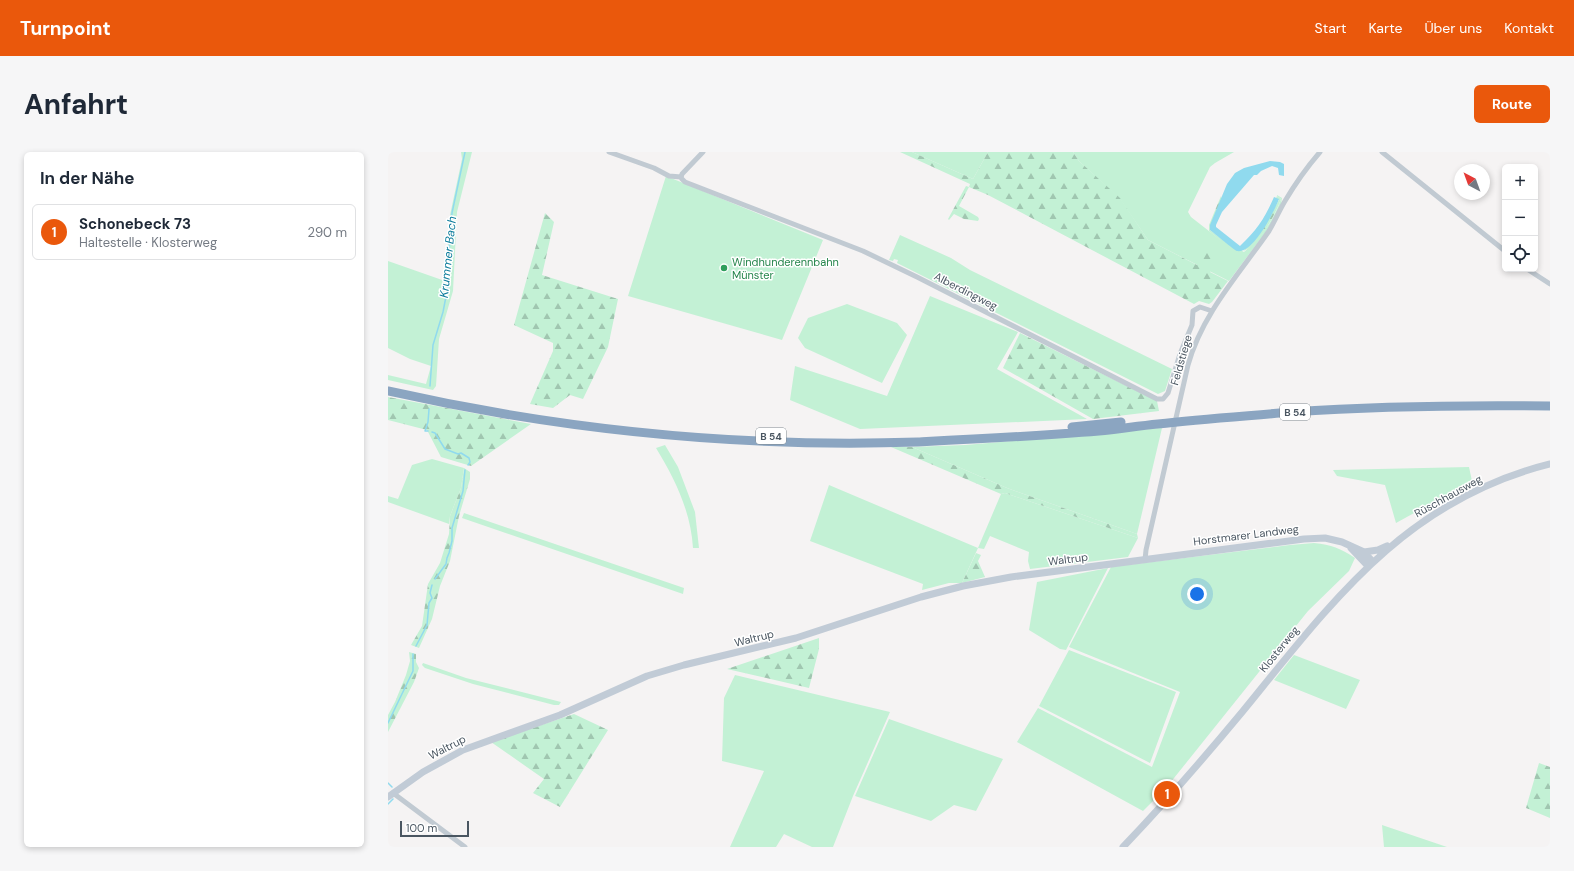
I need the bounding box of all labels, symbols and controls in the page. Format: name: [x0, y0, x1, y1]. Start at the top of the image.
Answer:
text: Turnpoint: [20, 16, 111, 41]
text: Start: [1315, 19, 1346, 37]
text: Karte: [1368, 19, 1402, 37]
text: Über uns: [1424, 19, 1482, 37]
text: Kontakt: [1504, 19, 1554, 37]
button: Route: [1474, 85, 1550, 123]
text: Anfahrt: [24, 86, 128, 123]
north arrow: [1454, 164, 1490, 200]
map controls: [1502, 164, 1538, 272]
button: +: [1502, 164, 1538, 200]
text: In der Nähe: [40, 167, 135, 189]
button: −: [1502, 200, 1538, 236]
text: Schonebeck 73: [79, 214, 191, 234]
water label: Krummer Bach: [436, 215, 460, 299]
text: 1: [52, 224, 56, 241]
text: 290 m: [308, 224, 347, 241]
text: Haltestelle · Klosterweg: [79, 234, 217, 251]
button: locate: [1502, 236, 1538, 272]
place label: Windhunderennbahn Münster: [732, 255, 839, 282]
marker: Windhunderennbahn Münster: [719, 263, 729, 273]
street label: Alberdingweg: [932, 269, 1000, 313]
street label: Feldstiege: [1167, 333, 1195, 387]
road number: B 54: [1280, 404, 1310, 420]
road number: B 54: [756, 428, 786, 444]
street label: Rüschhausweg: [1412, 472, 1484, 520]
street label: Horstmarer Landweg: [1192, 522, 1300, 548]
street label: Waltrup: [1047, 550, 1089, 568]
your location: [1187, 584, 1207, 604]
street label: Klosterweg: [1256, 623, 1302, 675]
street label: Waltrup: [733, 626, 775, 650]
street label: Waltrup: [426, 732, 468, 762]
pin: 1: [1154, 779, 1180, 809]
scale bar: [400, 819, 469, 838]
text: 100 m: [406, 821, 437, 835]

